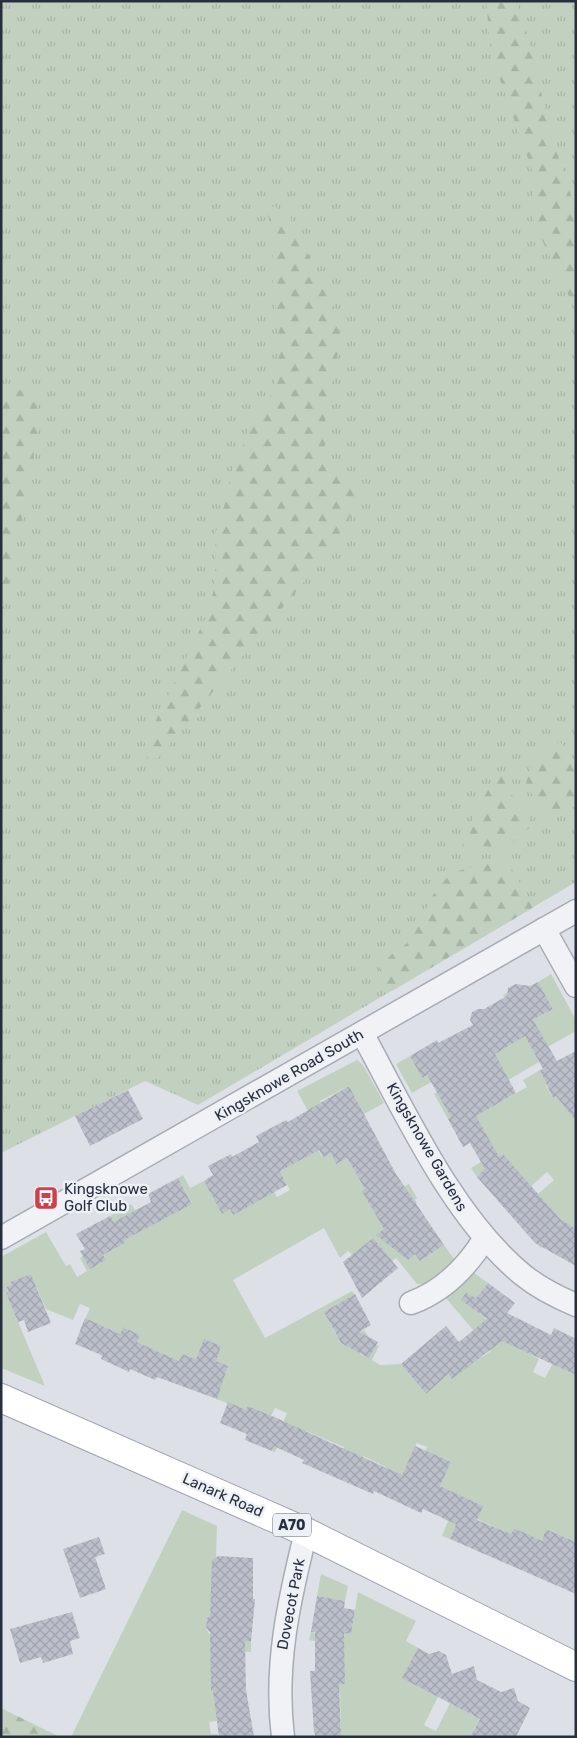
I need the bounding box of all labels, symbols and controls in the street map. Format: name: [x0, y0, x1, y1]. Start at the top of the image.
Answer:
street label: Kingsknowe Road South: [211, 1025, 367, 1125]
street label: Kingsknowe Gardens: [383, 1079, 471, 1215]
place label: Kingsknowe Golf Club: [64, 1180, 148, 1215]
bus stop icon: Kingsknowe Golf Club: [33, 1185, 59, 1211]
street label: Lanark Road: [180, 1469, 266, 1521]
road number: A70: [273, 1514, 311, 1536]
street label: Dovecot Park: [273, 1557, 309, 1651]

